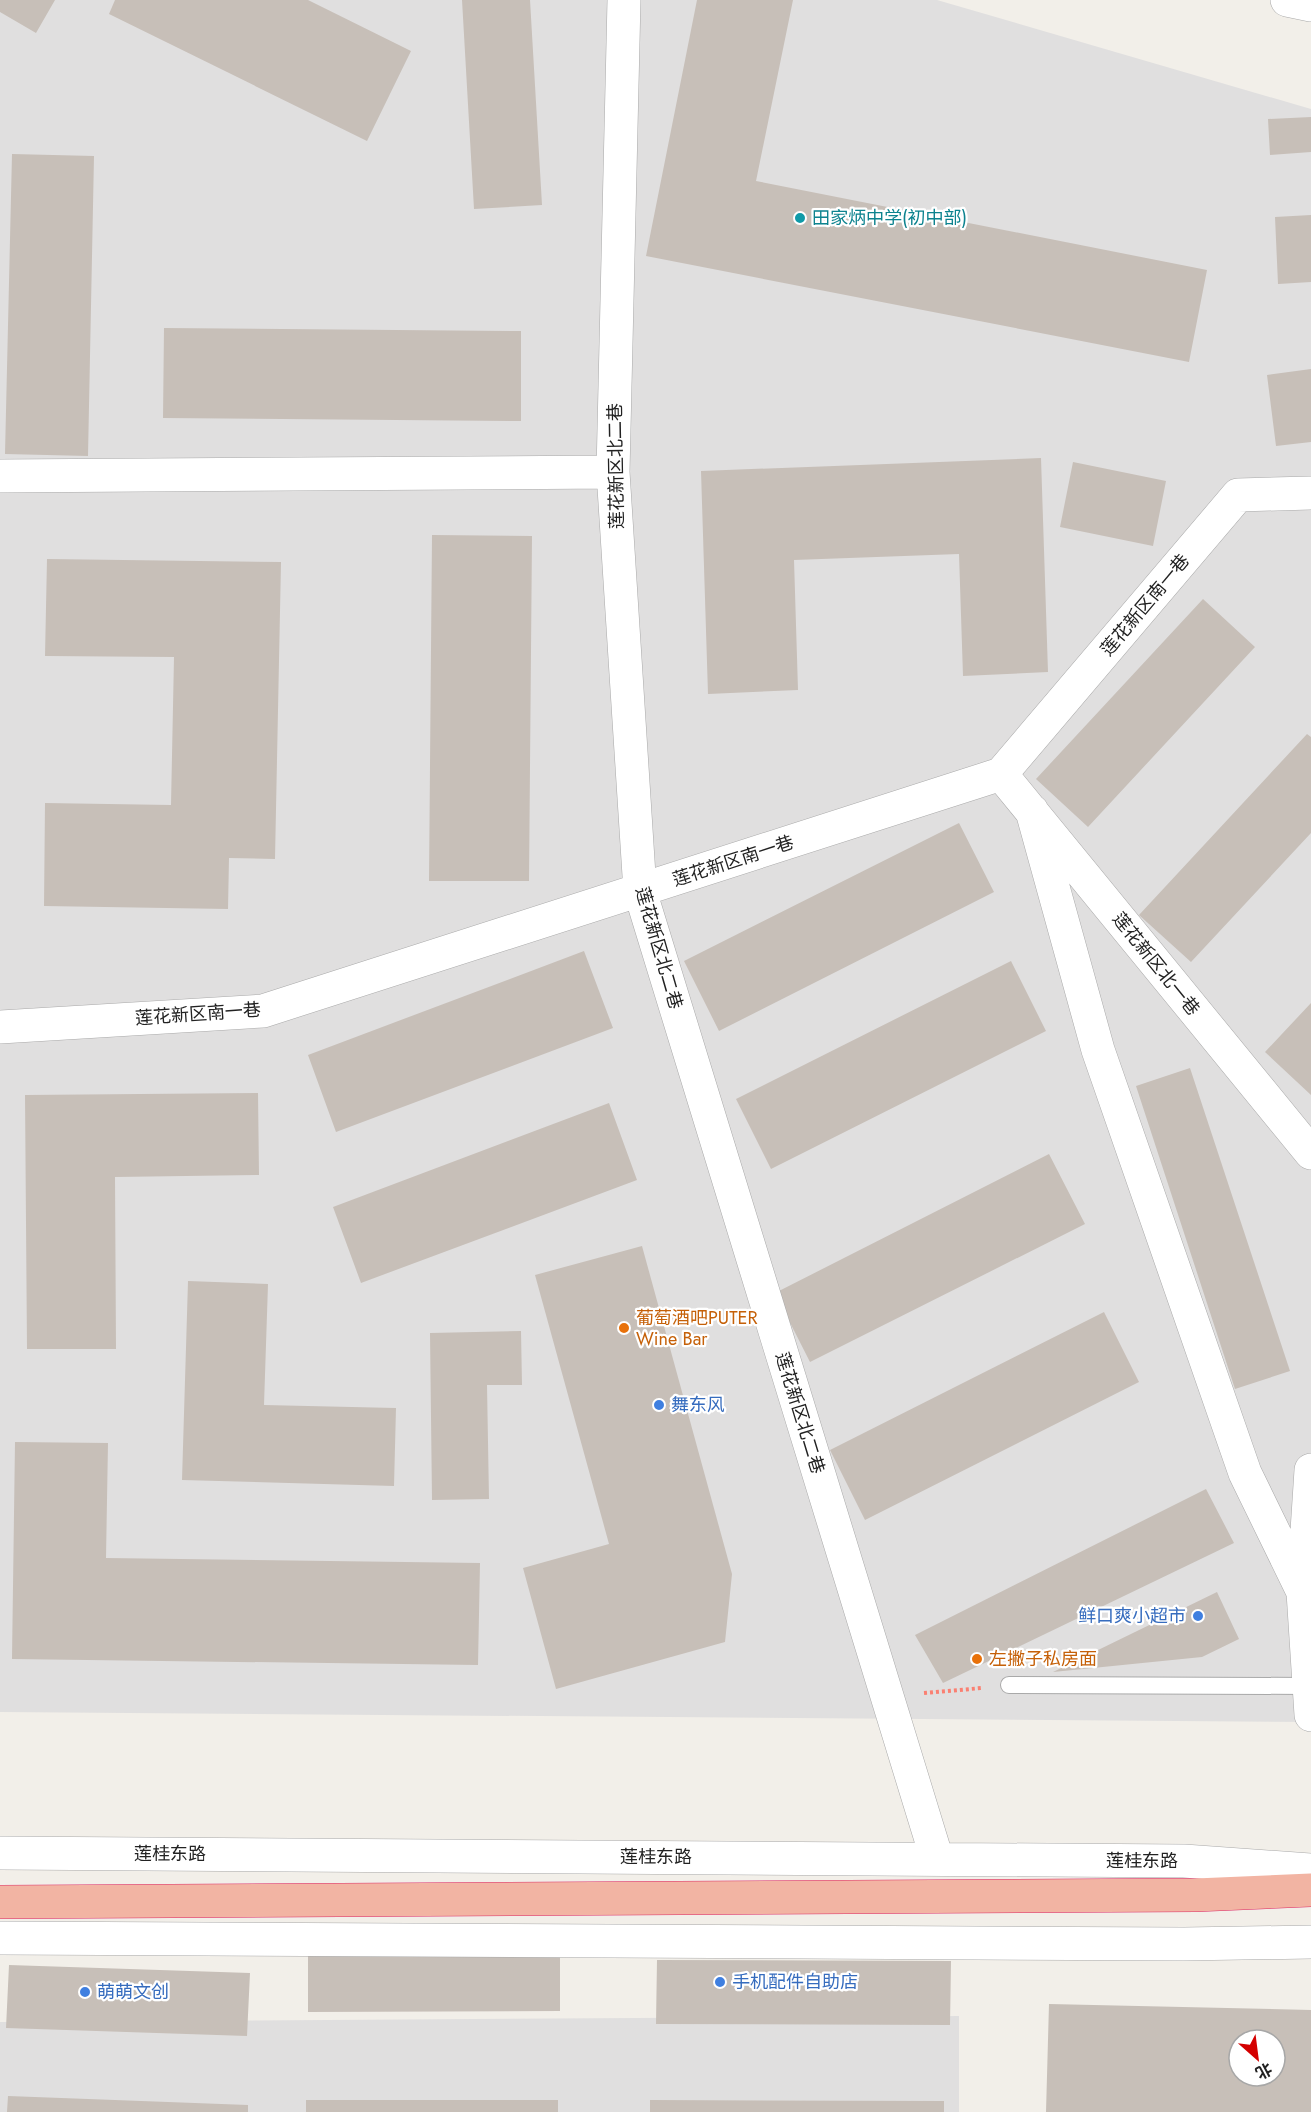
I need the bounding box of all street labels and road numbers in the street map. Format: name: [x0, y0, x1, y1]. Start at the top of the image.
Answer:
street label: 莲花新区北二巷: [602, 403, 630, 529]
street label: 莲花新区南一巷: [1095, 548, 1195, 662]
street label: 莲花新区南一巷: [669, 829, 797, 893]
street label: 莲花新区北二巷: [629, 884, 689, 1012]
street label: 莲花新区北一巷: [1106, 907, 1206, 1021]
street label: 莲花新区南一巷: [134, 997, 262, 1031]
street label: 莲花新区北二巷: [769, 1349, 831, 1477]
street label: 莲桂东路: [134, 1841, 206, 1867]
street label: 莲桂东路: [620, 1844, 692, 1870]
street label: 莲桂东路: [1106, 1848, 1178, 1874]

